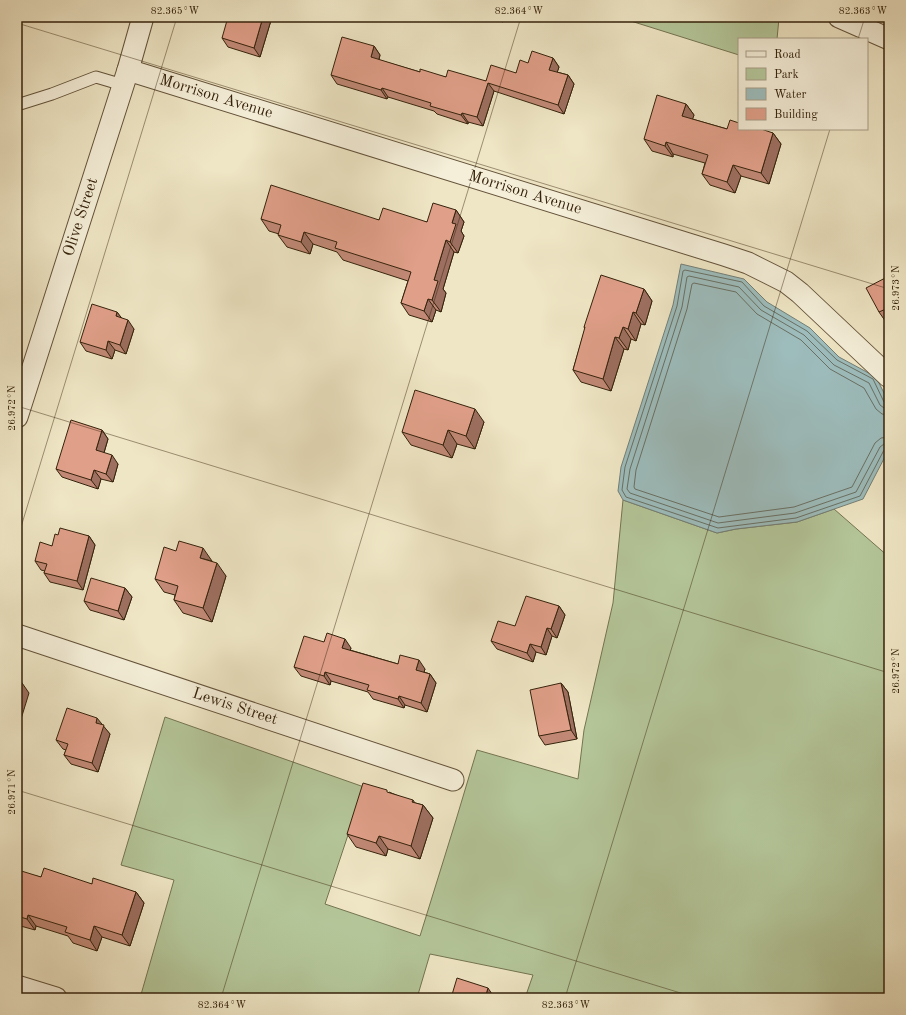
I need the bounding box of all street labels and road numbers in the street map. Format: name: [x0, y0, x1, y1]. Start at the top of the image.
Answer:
street label: Morrison Avenue: [157, 72, 275, 122]
street label: Morrison Avenue: [466, 168, 584, 218]
street label: Olive Street: [61, 175, 101, 258]
street label: Lewis Street: [190, 686, 280, 728]

